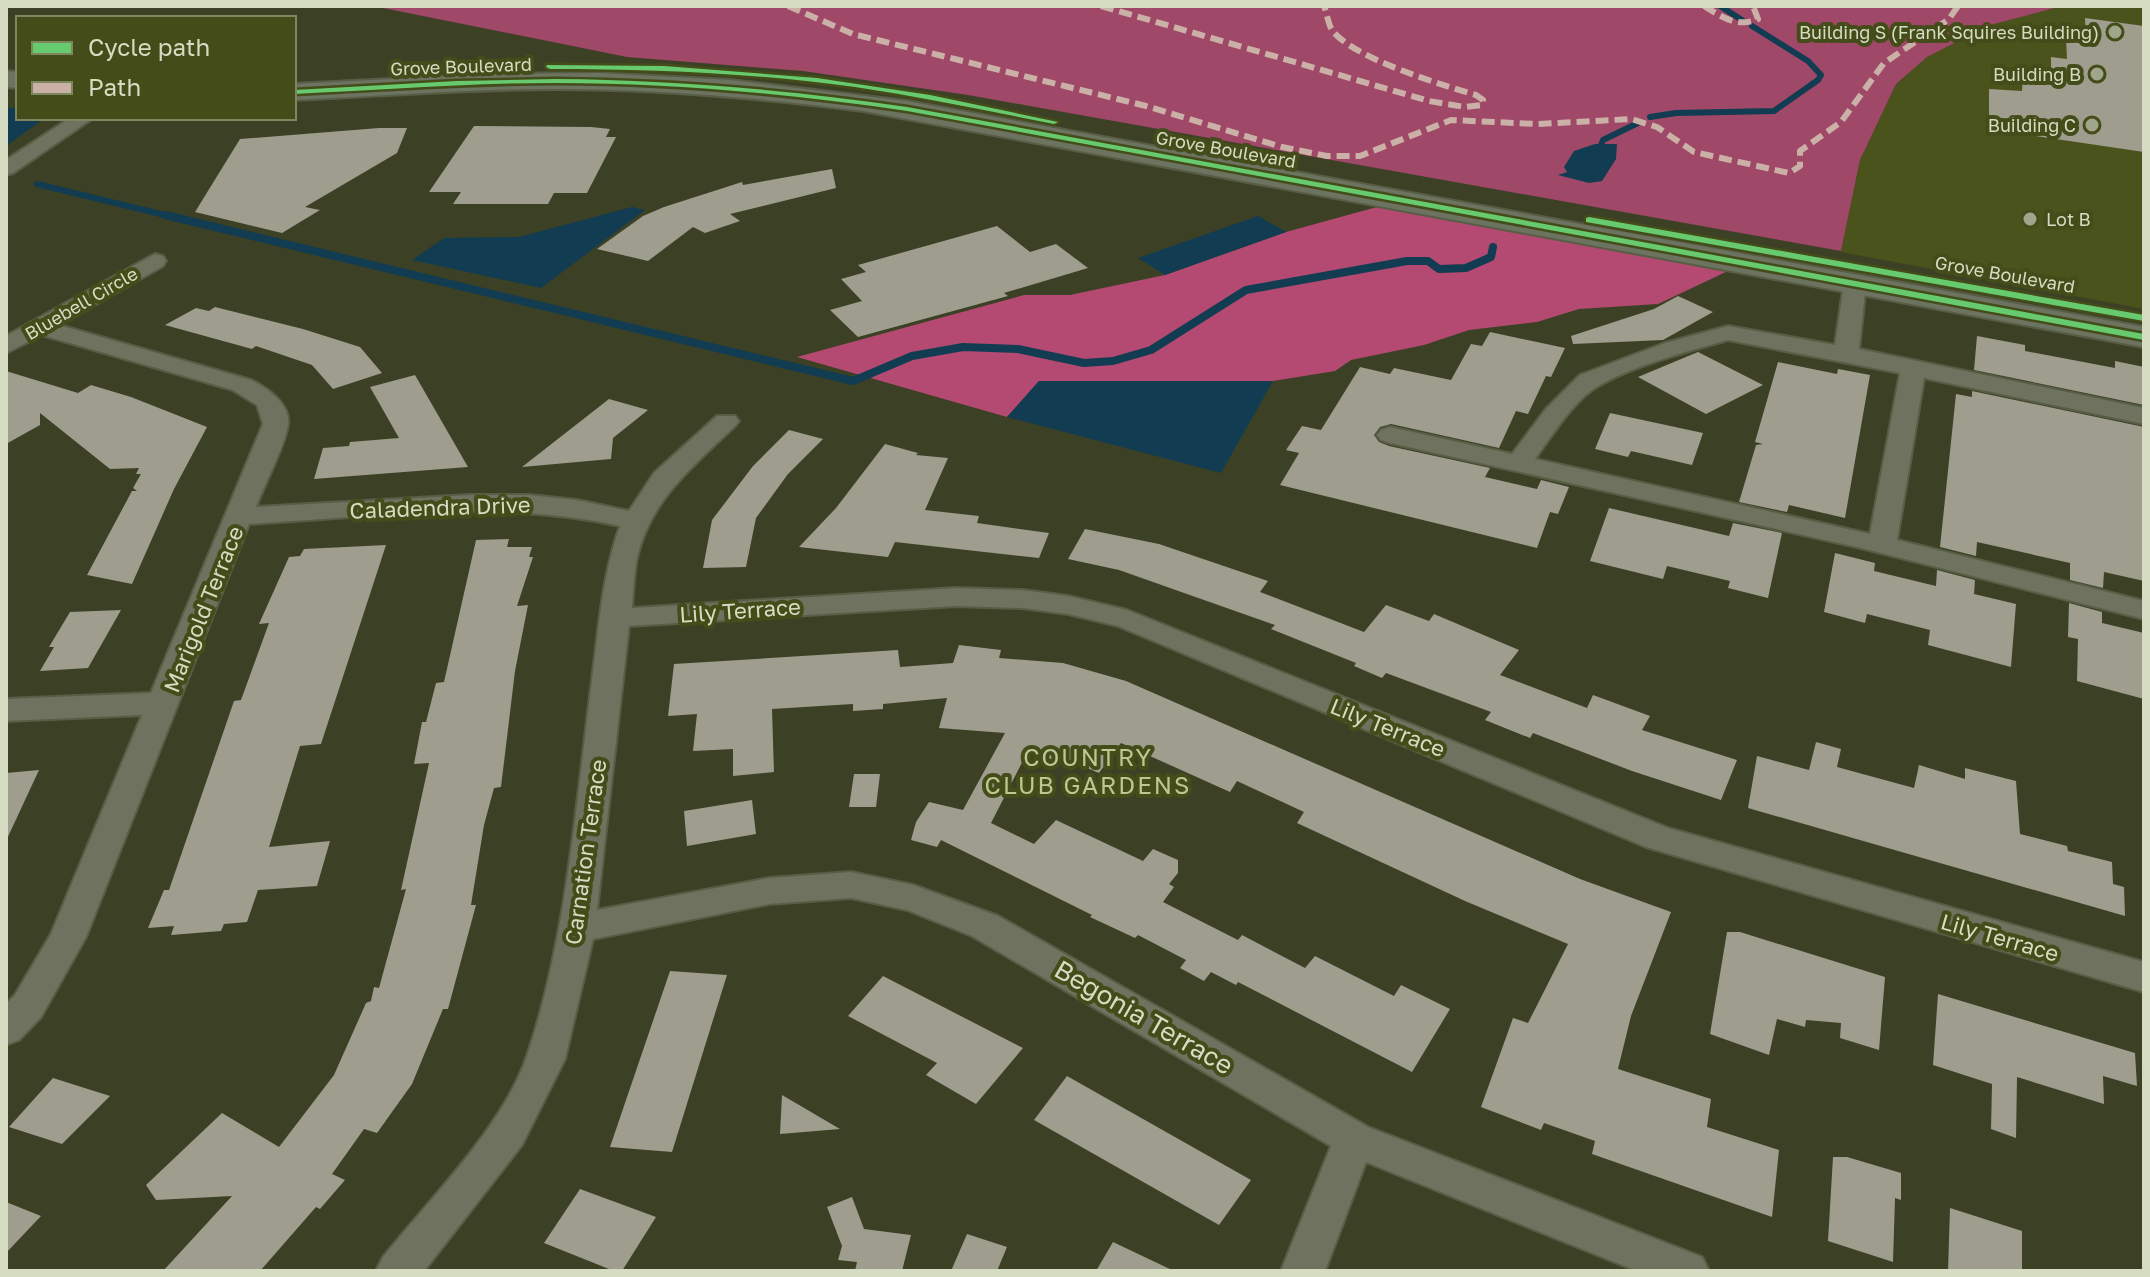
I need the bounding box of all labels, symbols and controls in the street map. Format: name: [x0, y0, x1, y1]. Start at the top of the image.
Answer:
legend: [16, 16, 296, 120]
place label: Building S (Frank Squires Building): [1799, 21, 2099, 43]
marker: Building S (Frank Squires Building): [2106, 23, 2124, 41]
text: Cycle path: [88, 32, 210, 61]
street label: Grove Boulevard: [390, 53, 532, 79]
place label: Building B: [1993, 63, 2081, 85]
marker: Building B: [2088, 65, 2106, 83]
text: Path: [88, 72, 141, 101]
place label: Building C: [1988, 114, 2076, 136]
marker: Building C: [2083, 116, 2101, 134]
street label: Grove Boulevard: [1154, 126, 1298, 172]
place label: Lot B: [2046, 208, 2091, 230]
marker: Lot B: [2021, 210, 2039, 228]
street label: Grove Boulevard: [1933, 251, 2077, 297]
street label: Bluebell Circle: [21, 262, 141, 344]
street label: Caladendra Drive: [349, 490, 531, 524]
street label: Marigold Terrace: [157, 522, 249, 696]
street label: Lily Terrace: [679, 592, 801, 628]
street label: Lily Terrace: [1327, 692, 1449, 762]
district label: COUNTRY CLUB GARDENS: [985, 742, 1191, 799]
street label: Carnation Terrace: [559, 757, 611, 947]
street label: Lily Terrace: [1938, 907, 2062, 967]
street label: Begonia Terrace: [1049, 953, 1239, 1081]

